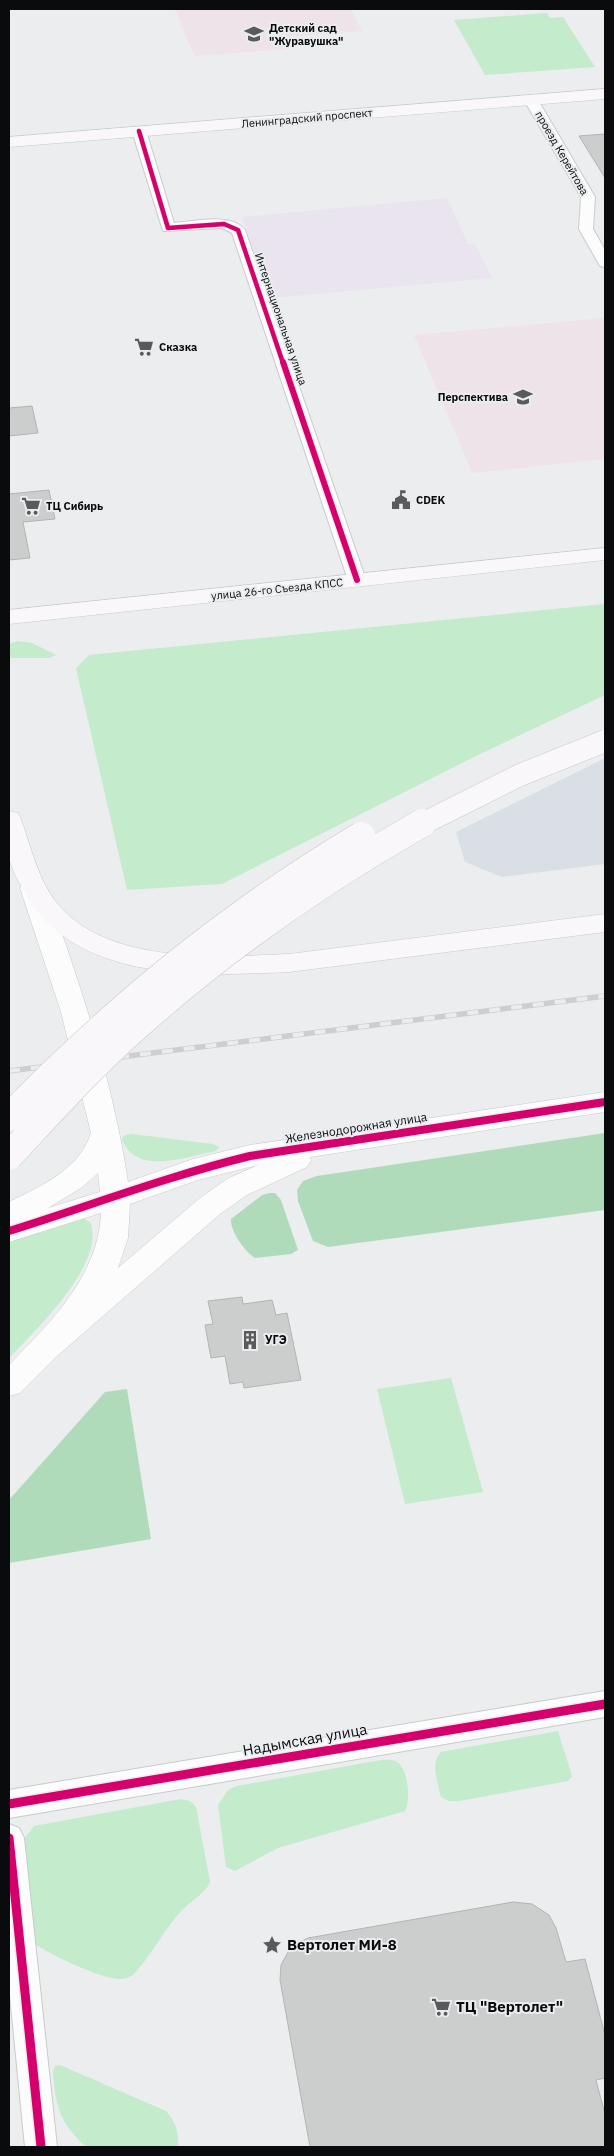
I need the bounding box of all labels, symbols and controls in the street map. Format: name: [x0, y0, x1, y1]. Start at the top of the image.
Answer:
place label: Детский сад "Журавушка": [269, 21, 343, 48]
school or university icon: Детский сад "Журавушка": [243, 23, 265, 45]
street label: Ленинградский проспект: [241, 105, 373, 131]
street label: проезд Керейтова: [532, 109, 592, 198]
street label: Интернациональная улица: [252, 251, 310, 387]
supermarket icon: Сказка: [133, 336, 155, 358]
place label: Сказка: [159, 340, 197, 354]
school or university icon: Перспектива: [512, 386, 534, 408]
place label: Перспектива: [438, 390, 508, 404]
public building icon: CDEK: [390, 489, 412, 511]
place label: CDEK: [416, 493, 446, 507]
supermarket icon: ТЦ Сибирь: [20, 495, 42, 517]
place label: ТЦ Сибирь: [46, 499, 103, 513]
street label: улица 26-го Съезда КПСС: [210, 575, 344, 603]
street label: Железнодорожная улица: [284, 1109, 429, 1146]
building icon: УГЭ: [239, 1329, 261, 1351]
place label: УГЭ: [265, 1332, 287, 1347]
street label: Надымская улица: [241, 1719, 369, 1760]
place icon: Вертолет МИ-8: [261, 1934, 283, 1956]
place label: Вертолет МИ-8: [287, 1935, 397, 1954]
supermarket icon: ТЦ "Вертолет": [430, 1996, 452, 2018]
place label: ТЦ "Вертолет": [456, 1997, 563, 2016]

